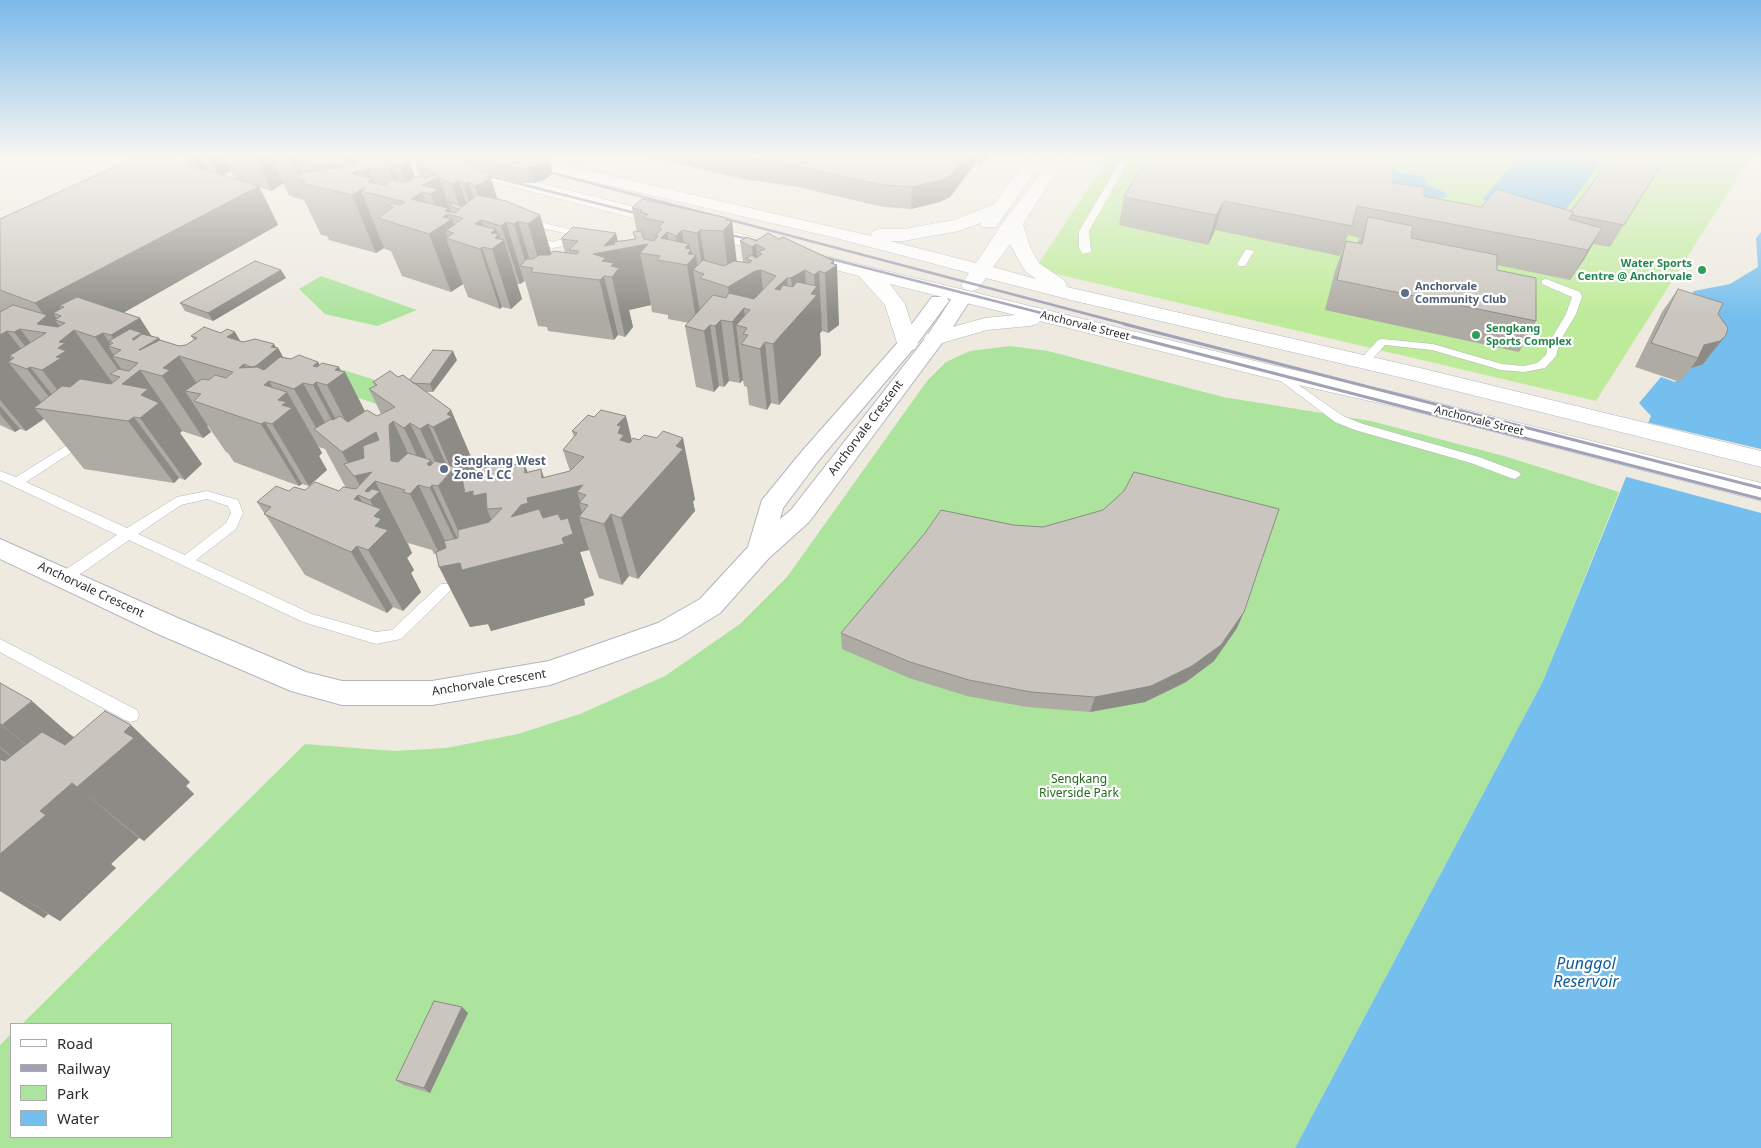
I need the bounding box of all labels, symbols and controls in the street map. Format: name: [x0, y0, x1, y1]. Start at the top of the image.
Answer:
place label: Water Sports Centre @ Anchorvale: [1577, 257, 1692, 283]
marker: Water Sports Centre @ Anchorvale: [1696, 264, 1708, 276]
place label: Anchorvale Community Club: [1415, 280, 1506, 306]
marker: Anchorvale Community Club: [1399, 287, 1411, 299]
street label: Anchorvale Street: [1039, 309, 1131, 343]
place label: Sengkang Sports Complex: [1486, 322, 1572, 348]
marker: Sengkang Sports Complex: [1470, 329, 1482, 341]
street label: Anchorvale Crescent: [826, 378, 906, 478]
street label: Anchorvale Street: [1433, 404, 1525, 438]
place label: Sengkang West Zone L CC: [454, 455, 546, 483]
marker: Sengkang West Zone L CC: [438, 463, 450, 475]
street label: Anchorvale Crescent: [36, 559, 146, 621]
street label: Anchorvale Crescent: [431, 667, 547, 699]
park label: Sengkang Riverside Park: [1039, 773, 1119, 801]
water label: Punggol Reservoir: [1553, 954, 1619, 992]
legend: [10, 1023, 172, 1138]
text: Road: [57, 1033, 93, 1053]
text: Railway: [57, 1058, 110, 1078]
text: Park: [57, 1083, 89, 1103]
text: Water: [57, 1108, 99, 1128]

